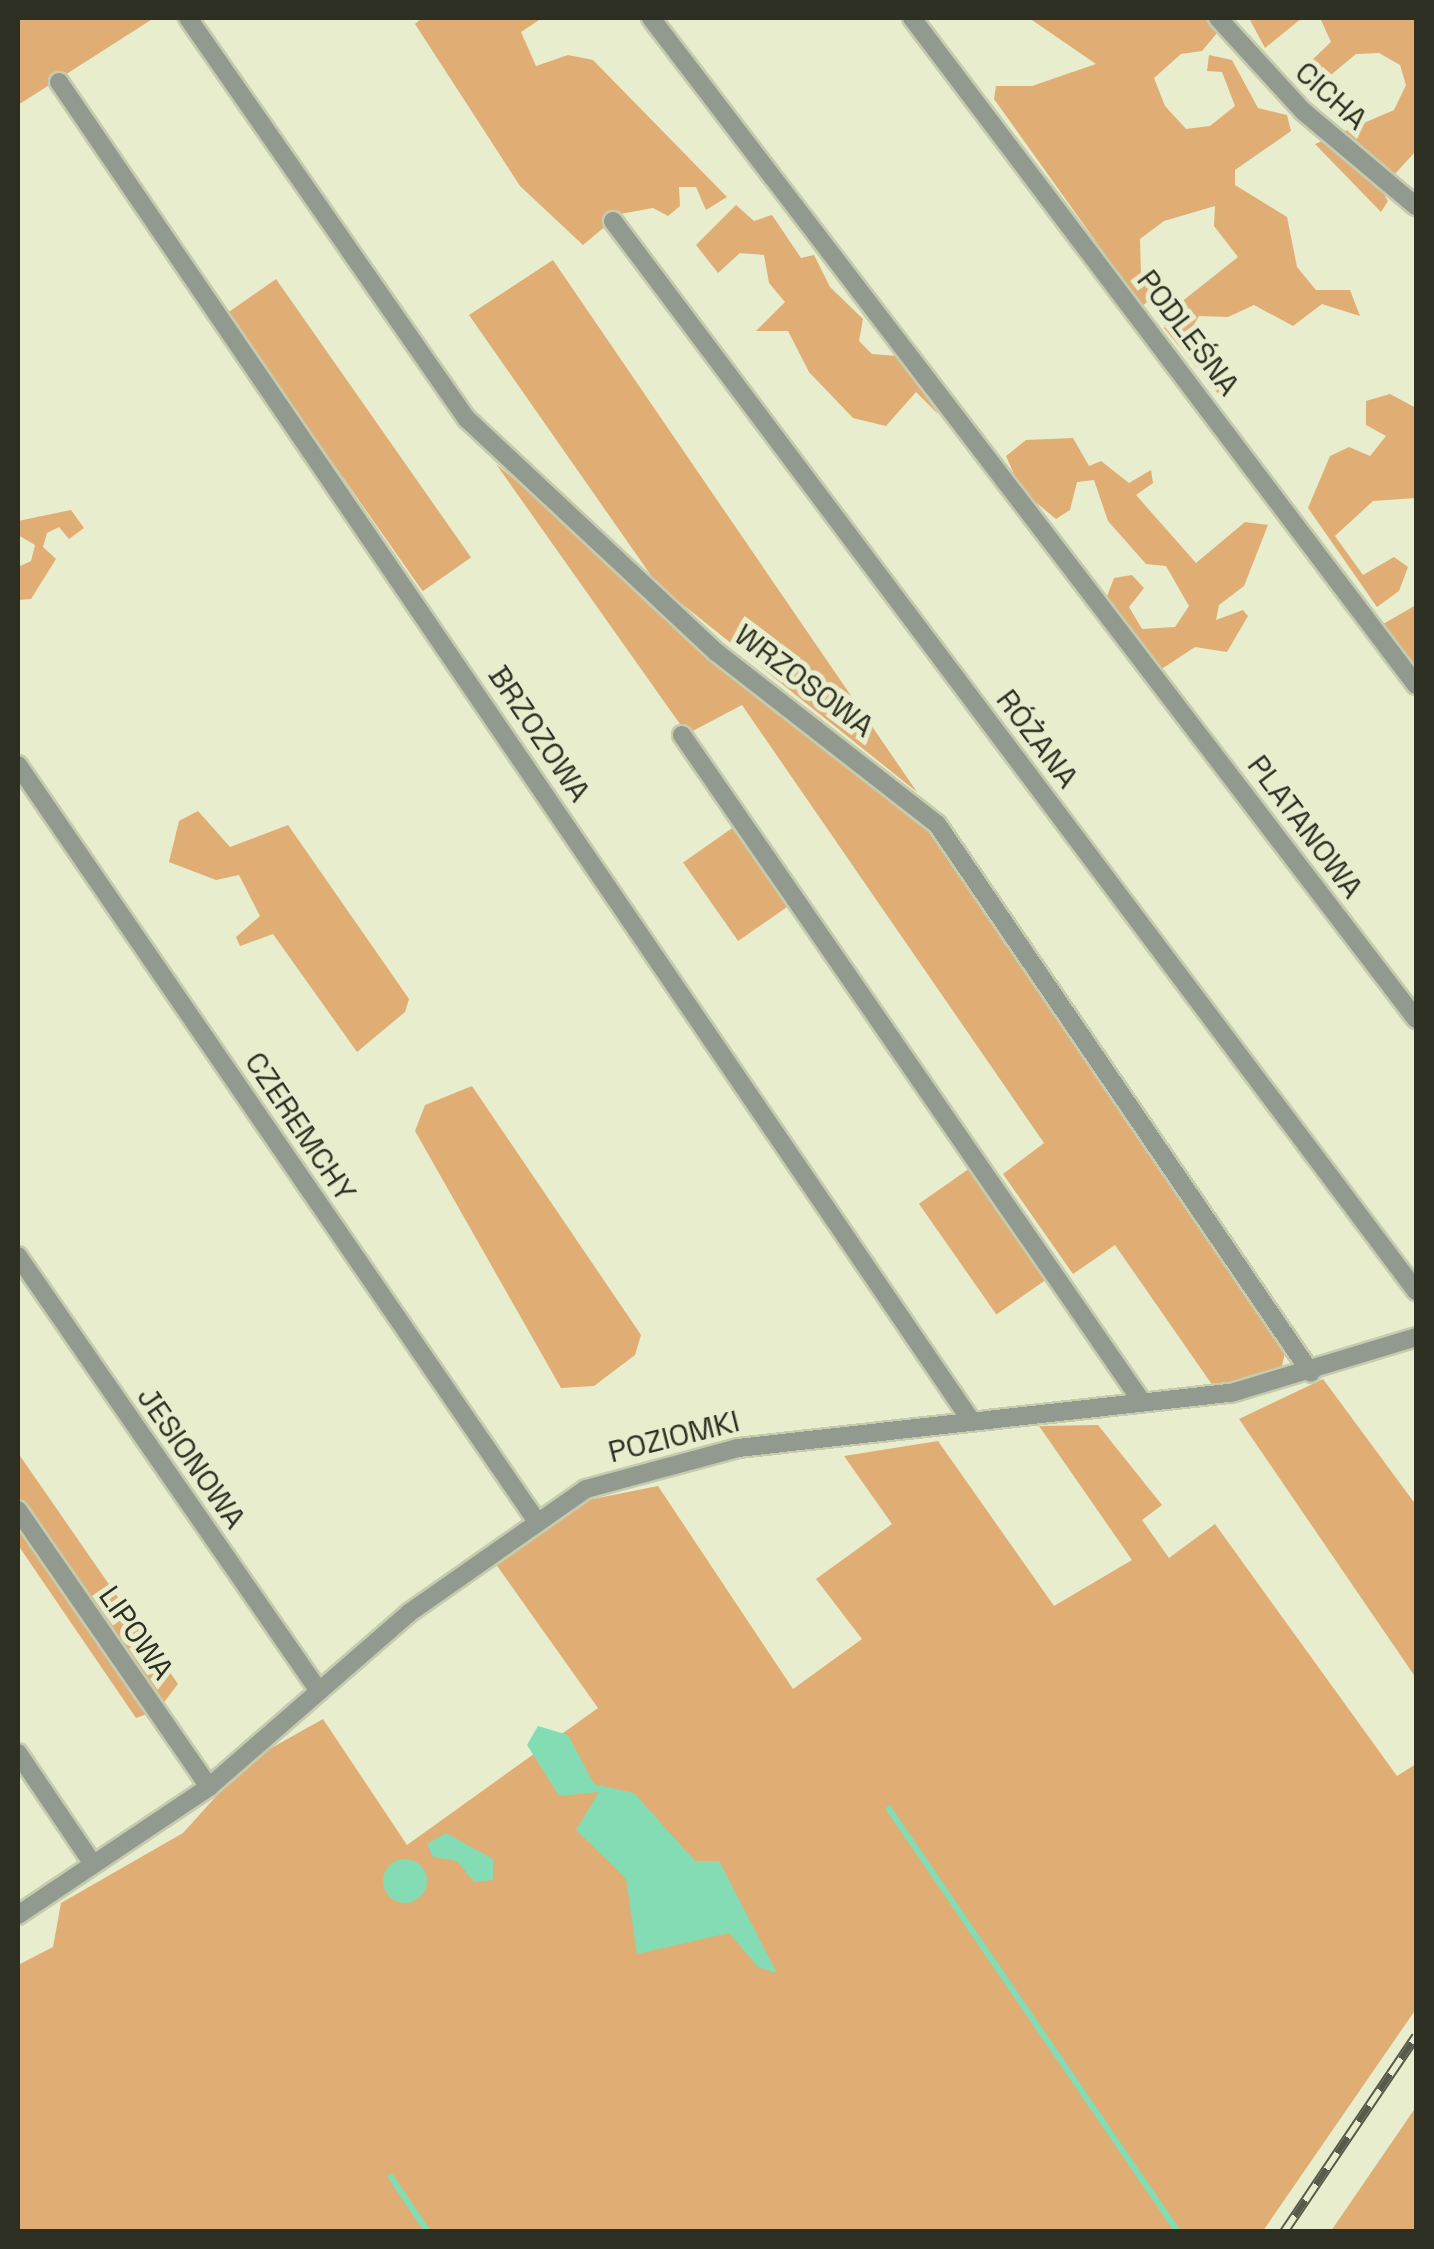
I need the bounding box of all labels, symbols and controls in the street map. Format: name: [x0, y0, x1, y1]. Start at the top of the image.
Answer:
street label: CICHA: [1288, 54, 1374, 138]
street label: PODLEŚNA: [1129, 263, 1247, 403]
street label: WRZOSOWA: [727, 617, 881, 745]
street label: BRZOZOWA: [480, 659, 598, 809]
street label: RÓŻANA: [988, 683, 1086, 795]
street label: PLATANOWA: [1240, 748, 1370, 906]
street label: CZEREMCHY: [237, 1046, 363, 1208]
street label: JESIONOWA: [129, 1380, 253, 1536]
street label: POZIOMKI: [605, 1403, 743, 1471]
street label: LIPOWA: [91, 1579, 181, 1687]

